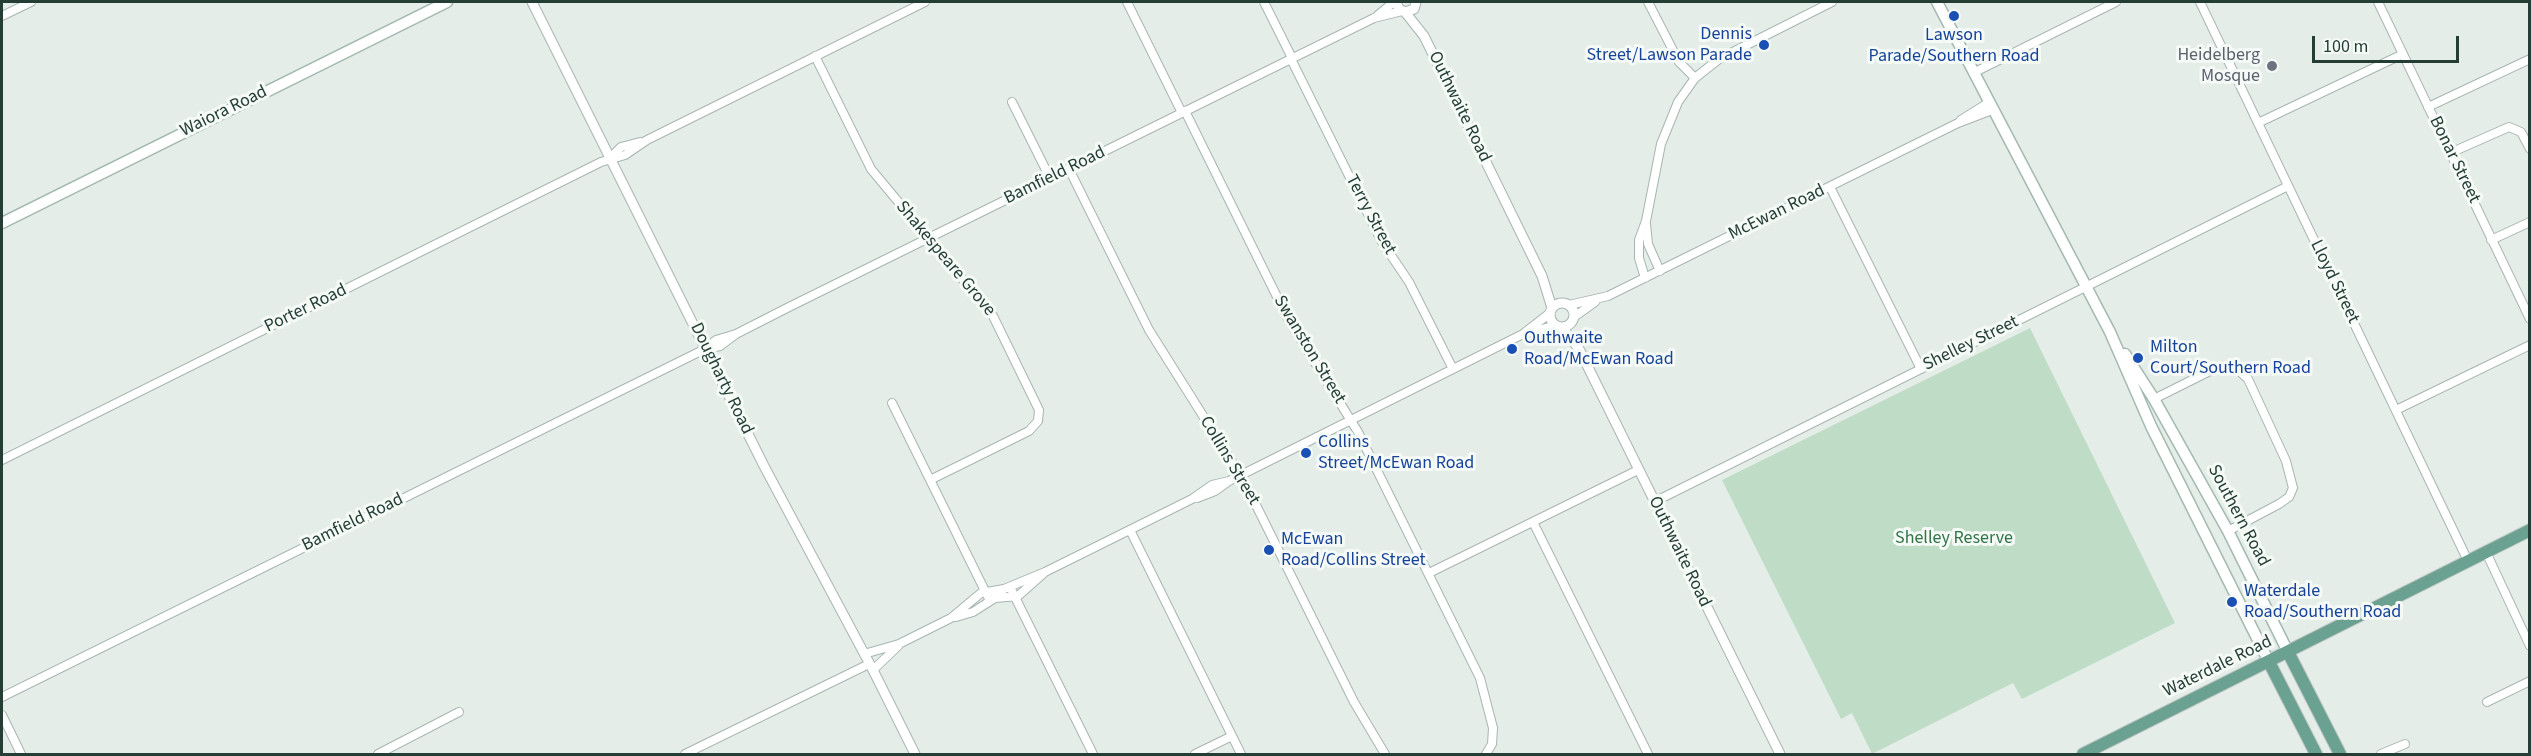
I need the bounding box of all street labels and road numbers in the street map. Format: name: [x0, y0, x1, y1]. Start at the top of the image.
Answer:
street label: Outhwaite Road: [1423, 48, 1495, 166]
street label: Waiora Road: [177, 82, 271, 142]
street label: Bonar Street: [2424, 113, 2484, 207]
street label: Bamfield Road: [1001, 142, 1109, 210]
street label: Terry Street: [1340, 171, 1400, 259]
street label: McEwan Road: [1725, 180, 1829, 246]
street label: Shakespeare Grove: [890, 197, 1000, 321]
street label: Lloyd Street: [2305, 237, 2363, 327]
street label: Porter Road: [261, 280, 351, 338]
street label: Swanston Street: [1268, 292, 1350, 408]
street label: Shelley Street: [1920, 312, 2022, 376]
street label: Dougharty Road: [685, 320, 757, 438]
street label: Collins Street: [1194, 413, 1264, 509]
street label: Southern Road: [2202, 461, 2274, 571]
street label: Bamfield Road: [299, 489, 407, 557]
street label: Outhwaite Road: [1643, 493, 1715, 611]
street label: Waterdale Road: [2160, 631, 2276, 703]

